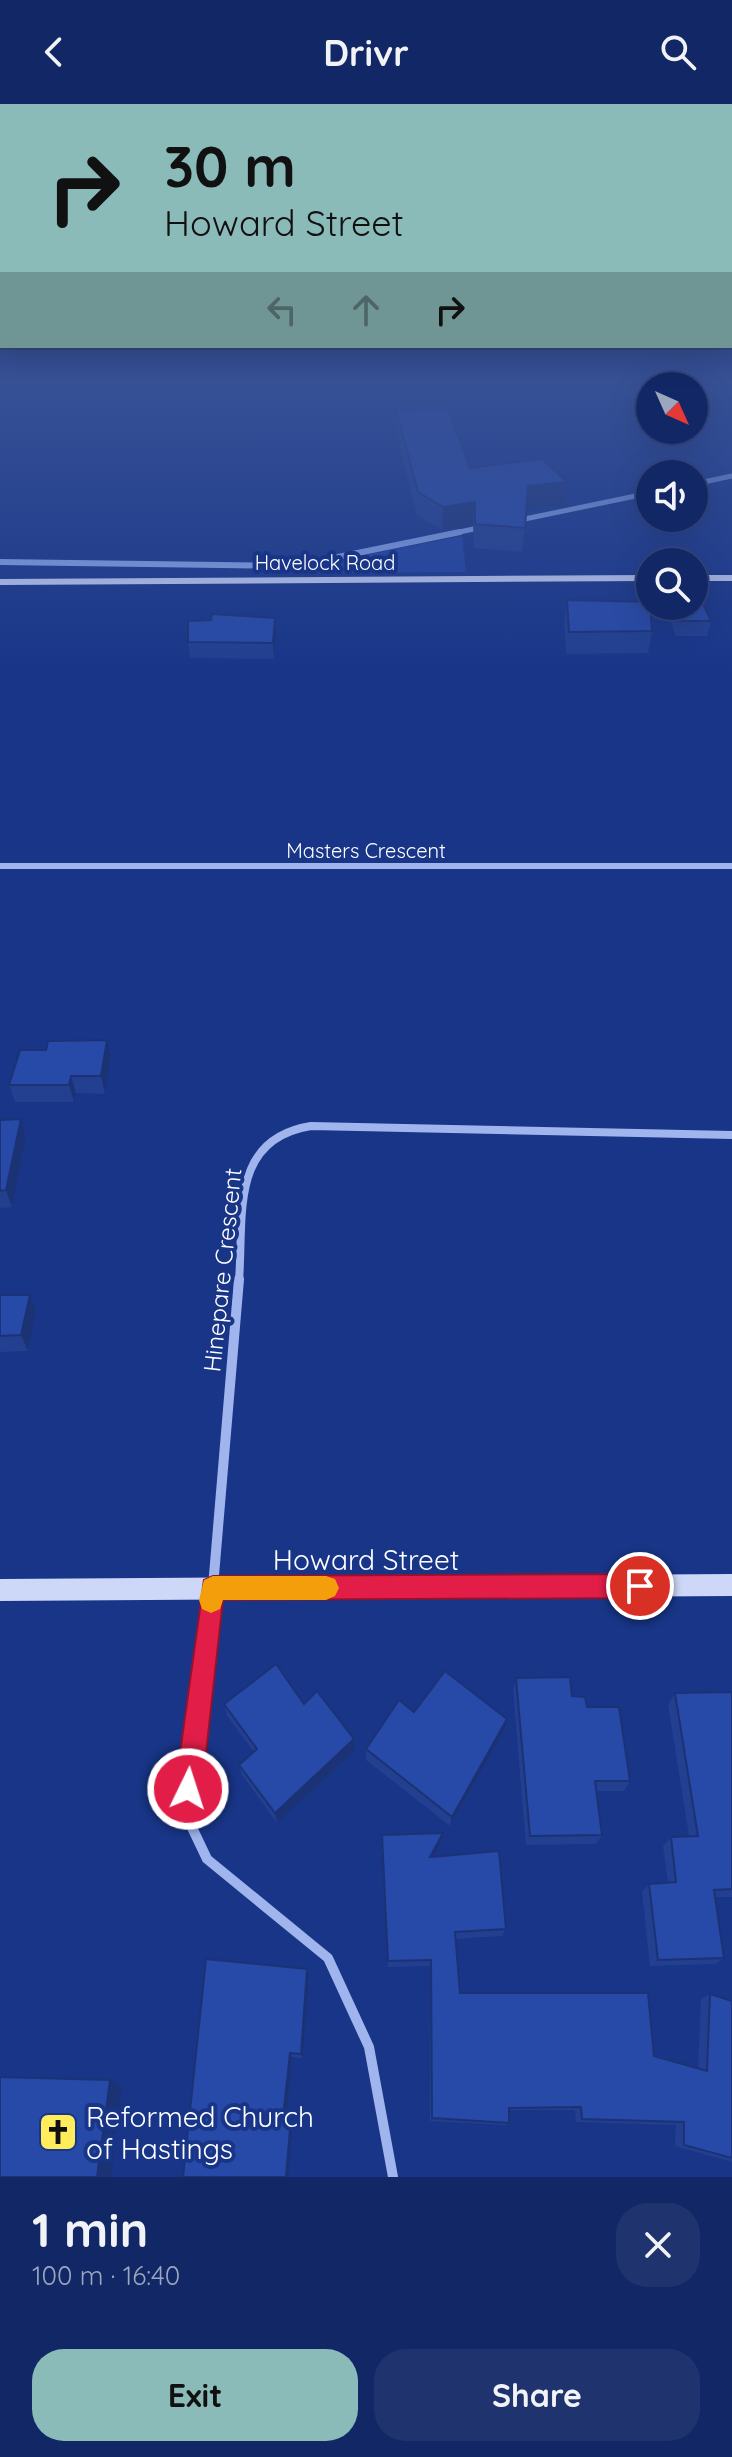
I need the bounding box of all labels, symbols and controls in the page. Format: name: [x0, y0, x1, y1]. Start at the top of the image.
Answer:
icon: back: [32, 30, 76, 74]
text: Drivr: [323, 30, 409, 75]
icon: search: [656, 30, 700, 74]
text: 30 m: [164, 131, 296, 201]
icon: right: [32, 136, 136, 240]
text: Howard Street: [164, 200, 404, 245]
icon: left: [260, 288, 304, 332]
icon: ahead: [344, 288, 388, 332]
icon: right: [428, 288, 472, 332]
north arrow: [636, 372, 708, 444]
map controls: [636, 372, 708, 620]
button: sound: [636, 460, 708, 532]
button: search: [636, 548, 708, 620]
street label: Havelock Road: [255, 550, 395, 575]
street label: Masters Crescent: [286, 838, 446, 863]
street label: Hinepare Crescent: [196, 1167, 248, 1373]
street label: Howard Street: [273, 1542, 459, 1577]
pin: [606, 1552, 674, 1620]
icon: arrive: [618, 1564, 662, 1608]
position arrow: [146, 1747, 230, 1831]
place label: Reformed Church of Hastings: [86, 2099, 314, 2166]
church icon: Reformed Church of Hastings: [37, 2111, 79, 2153]
text: 1 min: [32, 2199, 148, 2259]
button: close: [616, 2203, 700, 2287]
text: 100 m · 16:40: [32, 2259, 180, 2292]
button: Exit: [32, 2349, 358, 2441]
button: Share: [374, 2349, 700, 2441]

